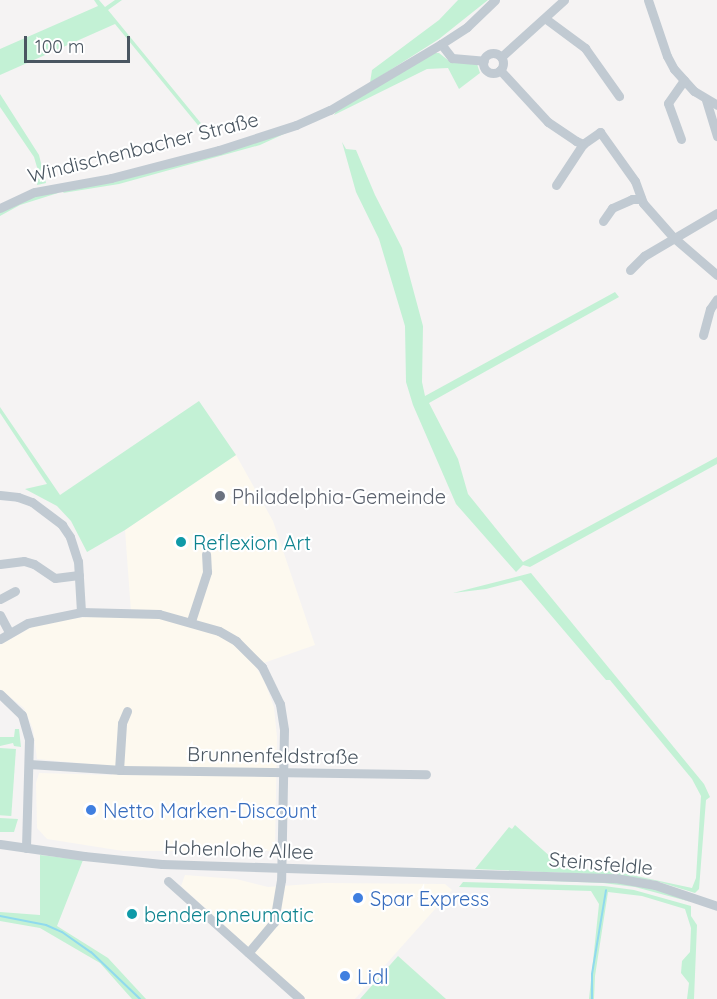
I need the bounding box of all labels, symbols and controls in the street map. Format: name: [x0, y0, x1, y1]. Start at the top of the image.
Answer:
scale bar: [27, 24, 134, 62]
text: 100 m: [35, 35, 84, 58]
street label: Windischenbacher Straße: [25, 107, 261, 187]
place label: Philadelphia-Gemeinde: [232, 484, 446, 508]
marker: Philadelphia-Gemeinde: [213, 489, 227, 503]
place label: Reflexion Art: [193, 530, 311, 554]
marker: Reflexion Art: [174, 535, 188, 549]
street label: Brunnenfeldstraße: [187, 742, 359, 768]
place label: Netto Marken-Discount: [103, 798, 317, 822]
marker: Netto Marken-Discount: [84, 803, 98, 817]
street label: Hohenlohe Allee: [164, 834, 314, 864]
street label: Steinsfeldle: [548, 846, 654, 880]
place label: Spar Express: [370, 886, 489, 910]
marker: Spar Express: [351, 891, 365, 905]
place label: bender pneumatic: [144, 902, 314, 926]
marker: bender pneumatic: [125, 907, 139, 921]
place label: Lidl: [357, 964, 389, 988]
marker: Lidl: [338, 969, 352, 983]

